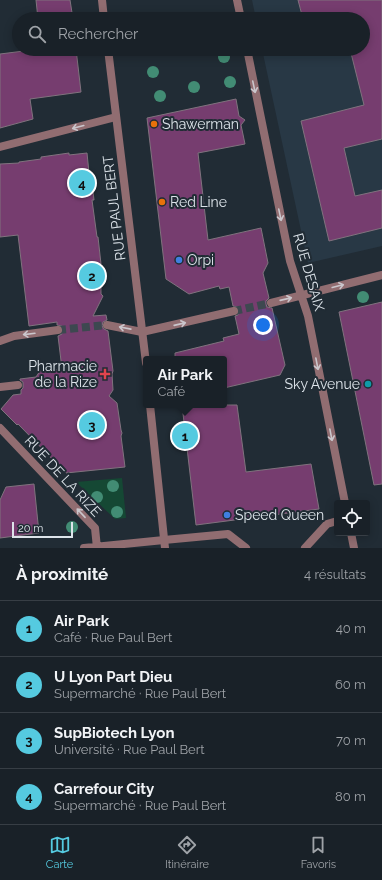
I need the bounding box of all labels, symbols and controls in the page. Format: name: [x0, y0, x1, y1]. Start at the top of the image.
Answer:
search box: [12, 12, 370, 56]
icon: search: [26, 23, 48, 45]
text: Rechercher: [58, 25, 138, 43]
one-way arrow: [251, 80, 259, 93]
place label: Shawerman: [162, 116, 239, 132]
marker: Shawerman: [149, 119, 159, 129]
one-way arrow: [72, 124, 85, 131]
street label: RUE PAUL BERT: [100, 154, 128, 262]
pin: 4: [69, 168, 95, 198]
place label: Red Line: [170, 194, 227, 210]
marker: Red Line: [157, 197, 167, 207]
one-way arrow: [277, 208, 285, 221]
street label: RUE DESAIX: [290, 231, 328, 313]
place label: Orpi: [187, 252, 214, 268]
marker: Orpi: [174, 255, 184, 265]
pin: 2: [79, 261, 105, 291]
one-way arrow: [332, 282, 345, 289]
one-way arrow: [279, 295, 292, 303]
your location: [253, 315, 273, 335]
one-way arrow: [173, 319, 186, 327]
one-way arrow: [118, 324, 131, 332]
one-way arrow: [23, 330, 36, 338]
popup: [143, 356, 227, 408]
one-way arrow: [314, 357, 322, 370]
place label: Pharmacie de la Rize: [28, 358, 97, 390]
text: Air Park: [157, 366, 213, 384]
marker: Pharmacie de la Rize: [100, 369, 110, 379]
place label: Sky Avenue: [285, 376, 360, 392]
marker: Sky Avenue: [363, 379, 373, 389]
text: Café: [157, 384, 185, 399]
pin: 3: [79, 410, 105, 440]
pin: 1: [172, 421, 198, 451]
one-way arrow: [328, 429, 336, 442]
street label: RUE DE LA RIZE: [21, 432, 105, 520]
map controls: [334, 500, 370, 536]
button: locate: [334, 500, 370, 536]
place label: Speed Queen: [235, 507, 324, 523]
one-way arrow: [76, 508, 85, 518]
marker: Speed Queen: [222, 510, 232, 520]
scale bar: [12, 520, 73, 539]
text: 20 m: [18, 522, 43, 535]
text: À proximité: [16, 564, 108, 584]
text: 4 résultats: [304, 567, 366, 582]
text: Air Park: [54, 612, 109, 630]
text: 1: [26, 621, 32, 636]
text: 40 m: [336, 621, 366, 636]
text: Café · Rue Paul Bert: [54, 630, 172, 645]
text: U Lyon Part Dieu: [54, 668, 172, 686]
text: 2: [25, 677, 33, 692]
text: 60 m: [335, 677, 366, 692]
text: Supermarché · Rue Paul Bert: [54, 686, 226, 701]
text: SupBiotech Lyon: [54, 724, 174, 742]
text: 3: [25, 733, 33, 748]
text: 70 m: [336, 733, 366, 748]
text: Université · Rue Paul Bert: [54, 742, 205, 757]
text: Carrefour City: [54, 780, 154, 798]
text: 4: [25, 789, 33, 804]
text: 80 m: [335, 789, 366, 804]
text: Supermarché · Rue Paul Bert: [54, 798, 226, 813]
tab: Carte: [46, 834, 73, 871]
tab: Itinéraire: [165, 834, 209, 871]
tab: Favoris: [301, 834, 336, 871]

